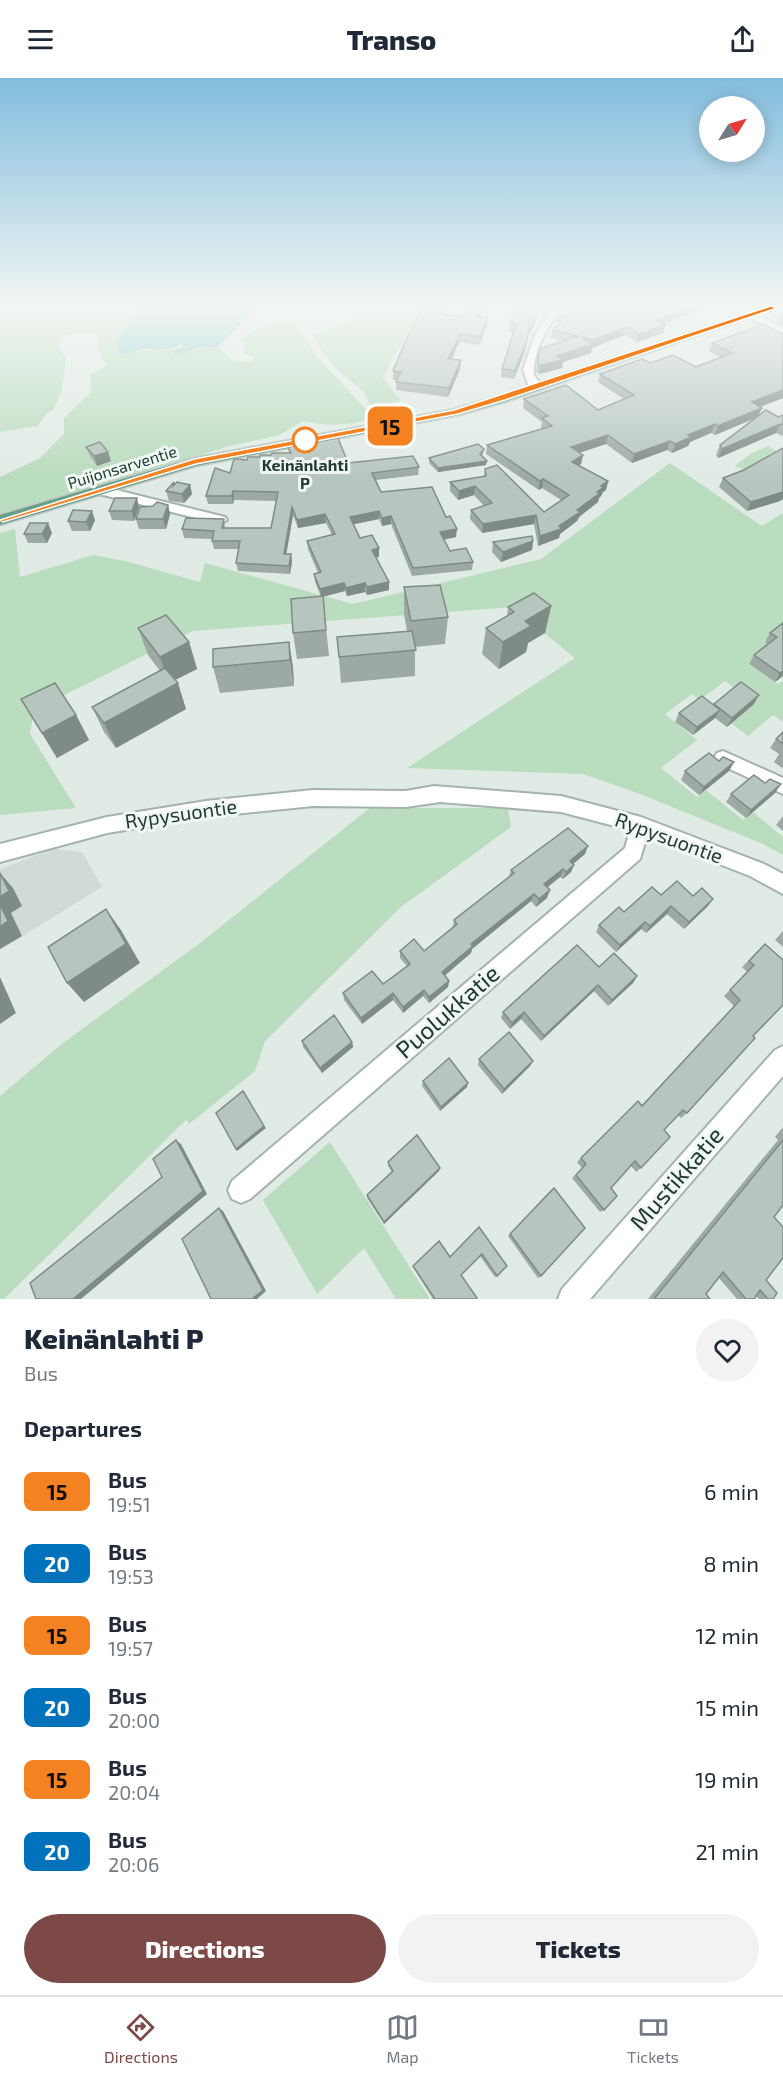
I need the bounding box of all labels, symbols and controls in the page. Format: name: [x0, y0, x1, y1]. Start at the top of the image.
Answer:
icon: menu: [24, 23, 57, 56]
text: Transo: [347, 23, 436, 55]
icon: share: [726, 23, 759, 56]
north arrow: [699, 96, 765, 162]
map controls: [699, 96, 765, 162]
line badge: 15: [363, 406, 417, 446]
text: 15: [380, 414, 400, 439]
marker: Keinänlahti P: [292, 427, 318, 453]
street label: Puijonsarventie: [65, 441, 179, 493]
place label: Keinänlahti P: [262, 455, 348, 492]
street label: Rypysuontie: [123, 793, 238, 833]
street label: Rypysuontie: [612, 806, 726, 868]
street label: Puolukkatie: [389, 958, 505, 1064]
street label: Mustikkatie: [623, 1120, 729, 1236]
button: heart: [696, 1319, 759, 1382]
text: Keinänlahti P: [24, 1321, 204, 1355]
text: Bus: [24, 1361, 58, 1385]
text: Departures: [24, 1415, 142, 1441]
text: Bus: [108, 1466, 147, 1492]
text: 6 min: [704, 1478, 759, 1504]
text: 15: [47, 1479, 67, 1504]
text: 19:51: [108, 1492, 151, 1516]
text: Bus: [108, 1538, 147, 1564]
text: 8 min: [703, 1550, 759, 1576]
text: 20: [44, 1551, 70, 1576]
text: 19:53: [108, 1564, 154, 1588]
text: Bus: [108, 1610, 147, 1636]
text: 12 min: [695, 1622, 759, 1648]
text: 15: [47, 1623, 67, 1648]
text: 19:57: [108, 1636, 153, 1660]
text: Bus: [108, 1682, 147, 1708]
text: 15 min: [696, 1694, 759, 1720]
text: 20: [44, 1695, 70, 1720]
text: 20:00: [108, 1708, 160, 1732]
text: Bus: [108, 1754, 147, 1780]
text: 19 min: [695, 1766, 759, 1792]
text: 15: [47, 1767, 67, 1792]
text: 20:04: [108, 1780, 160, 1804]
text: Bus: [108, 1826, 147, 1852]
text: 21 min: [695, 1838, 759, 1864]
text: 20: [44, 1839, 70, 1864]
text: 20:06: [108, 1852, 160, 1876]
button: Directions: [24, 1914, 386, 1983]
button: Tickets: [398, 1914, 759, 1983]
tab: Directions: [104, 2011, 178, 2066]
tab: Map: [386, 2011, 419, 2066]
tab: Tickets: [627, 2011, 679, 2066]

